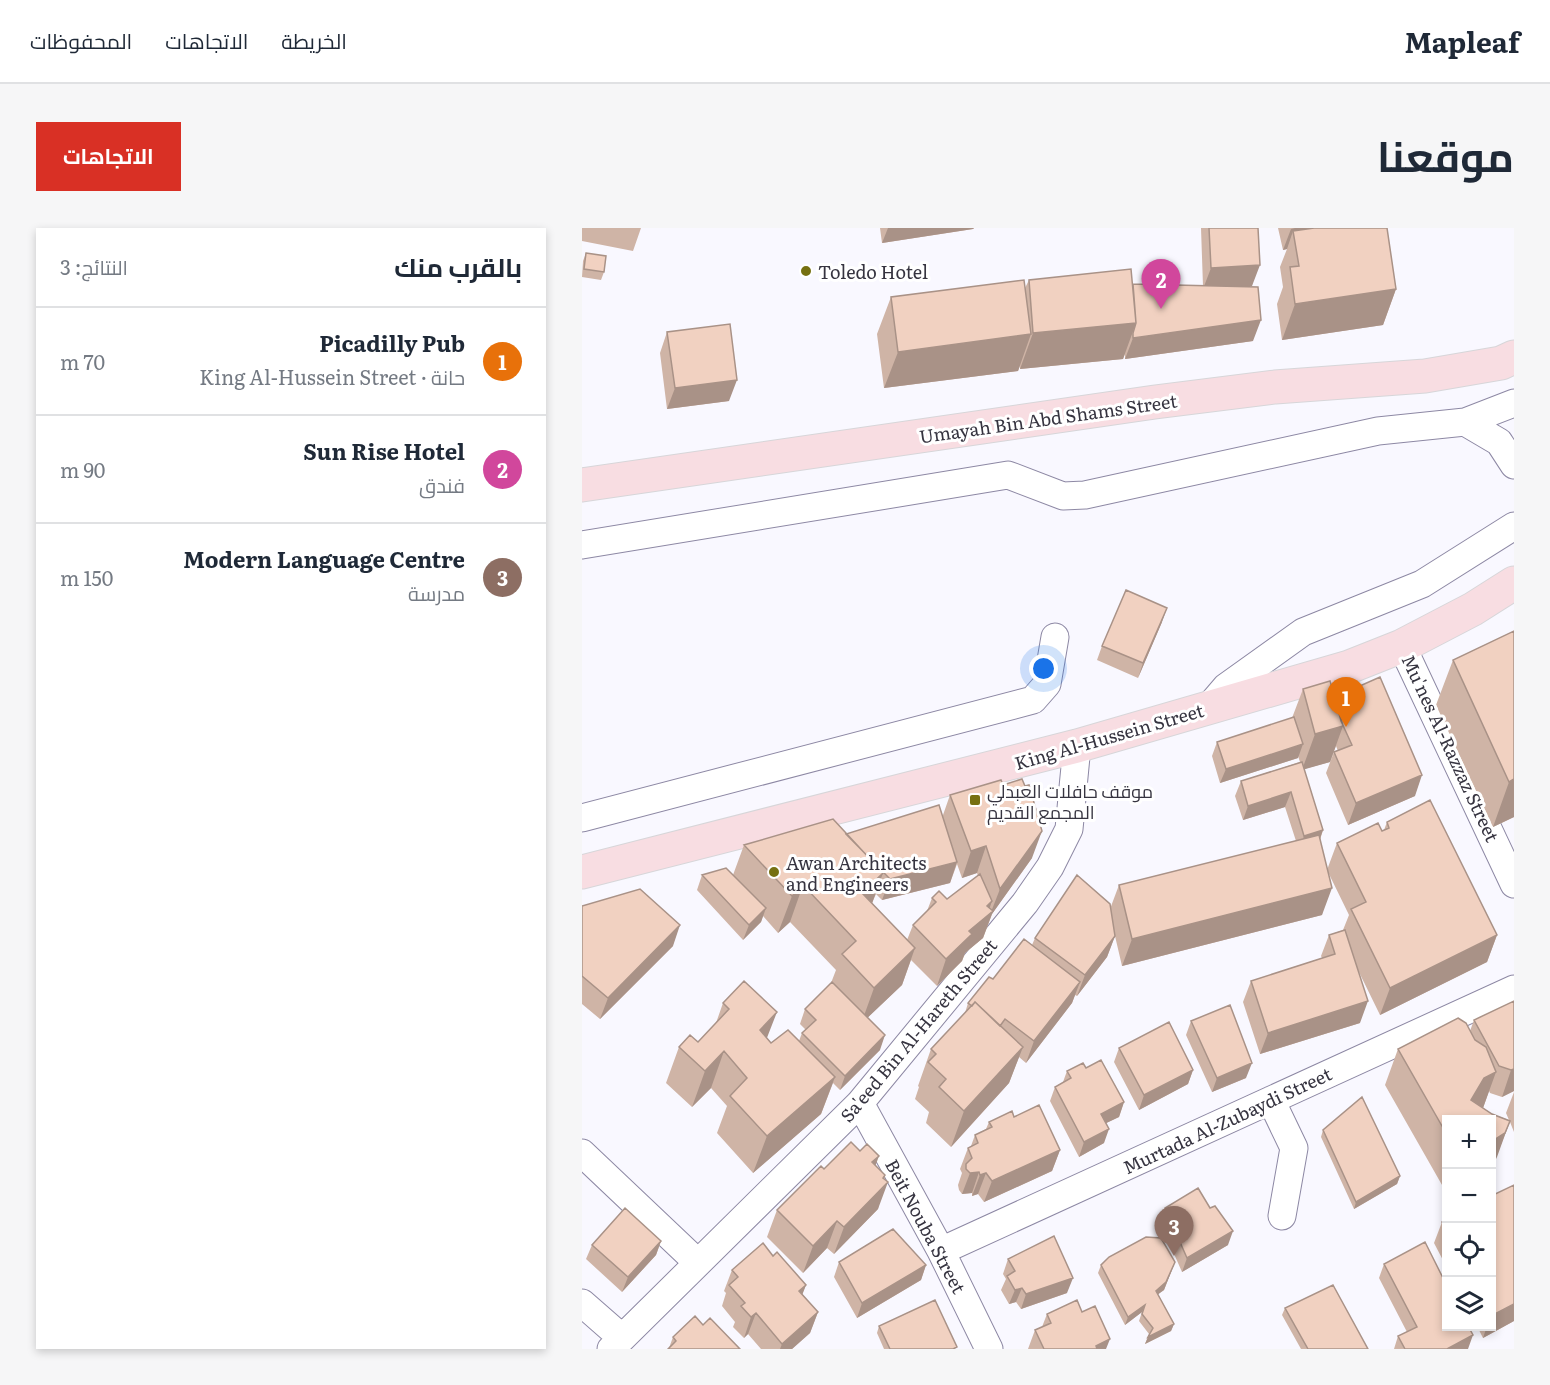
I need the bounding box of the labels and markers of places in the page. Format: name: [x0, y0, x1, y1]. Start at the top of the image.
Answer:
place label: Toledo Hotel: [818, 258, 928, 285]
pin: 2: [1142, 260, 1180, 309]
marker: Toledo Hotel: [799, 264, 813, 278]
pin: 1: [1326, 678, 1365, 727]
place label: موقف حافلات العبدلي المجمع القديم: [987, 777, 1153, 825]
marker: موقف حافلات العبدلي المجمع القديم: [968, 793, 982, 807]
place label: Awan Architects and Engineers: [786, 849, 926, 897]
marker: Awan Architects and Engineers: [767, 865, 781, 879]
pin: 3: [1154, 1206, 1194, 1256]

